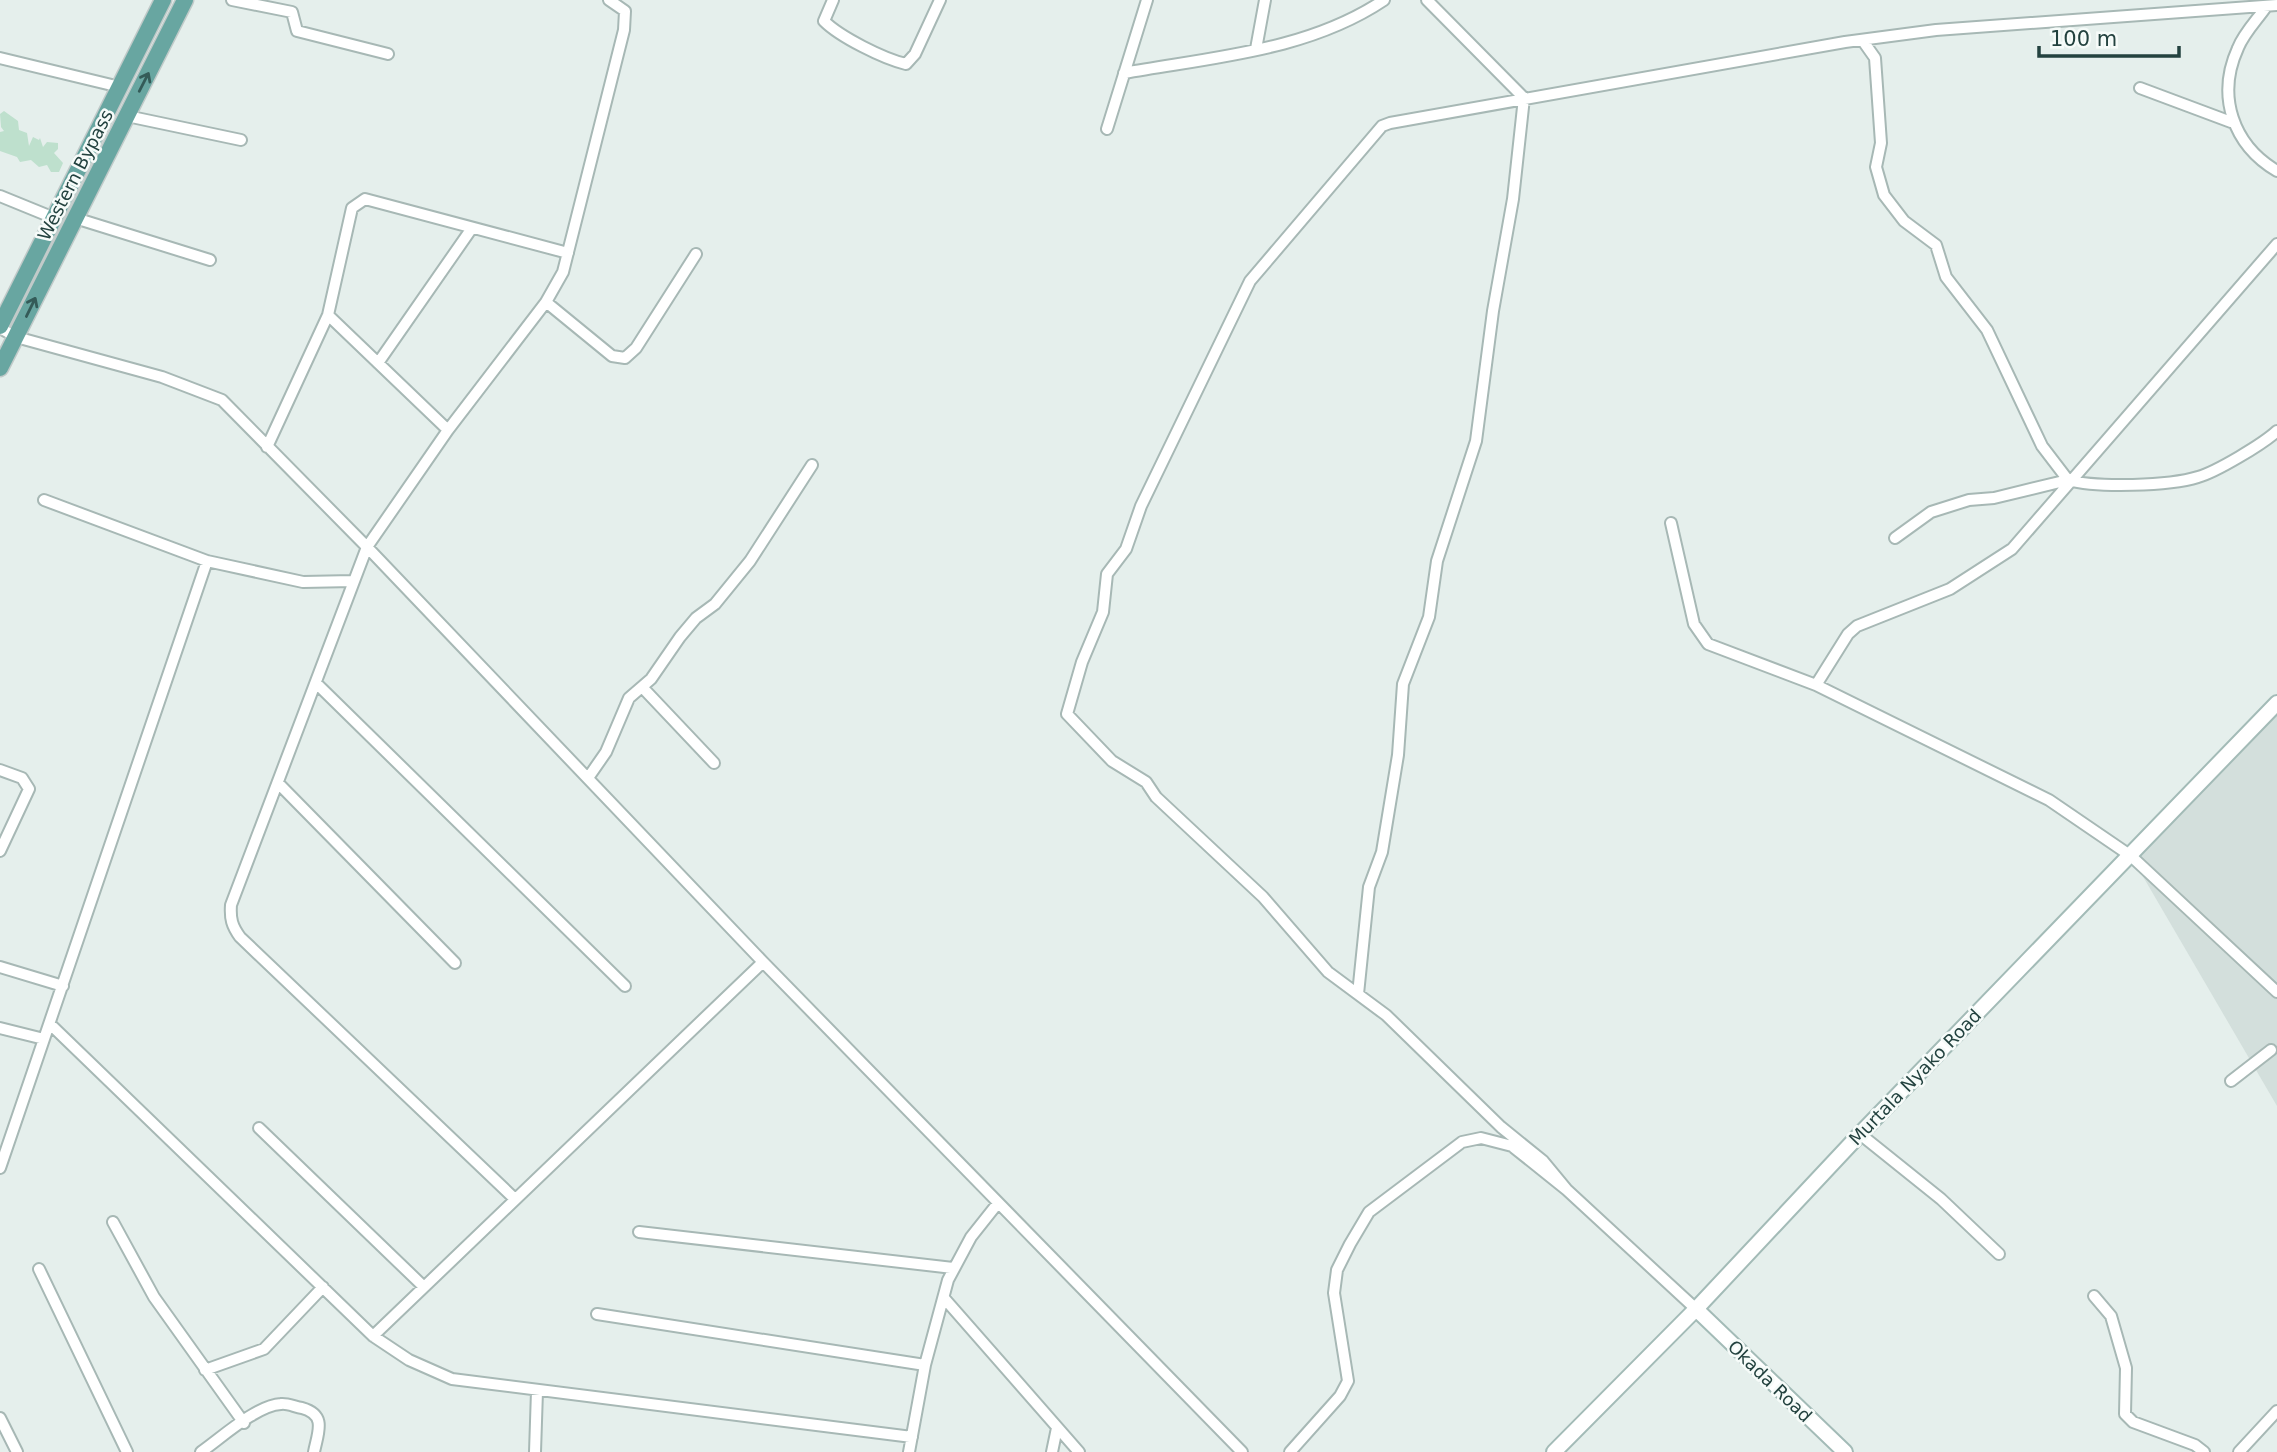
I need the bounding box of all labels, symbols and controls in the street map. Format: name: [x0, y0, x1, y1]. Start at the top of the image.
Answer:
scale bar: [2039, 14, 2179, 58]
text: 100 m: [2050, 27, 2117, 51]
one-way arrow: [138, 72, 152, 92]
street label: Western Bypass: [33, 106, 117, 244]
one-way arrow: [24, 297, 38, 318]
street label: Murtala Nyako Road: [1845, 1005, 1985, 1149]
street label: Okada Road: [1724, 1336, 1816, 1426]

